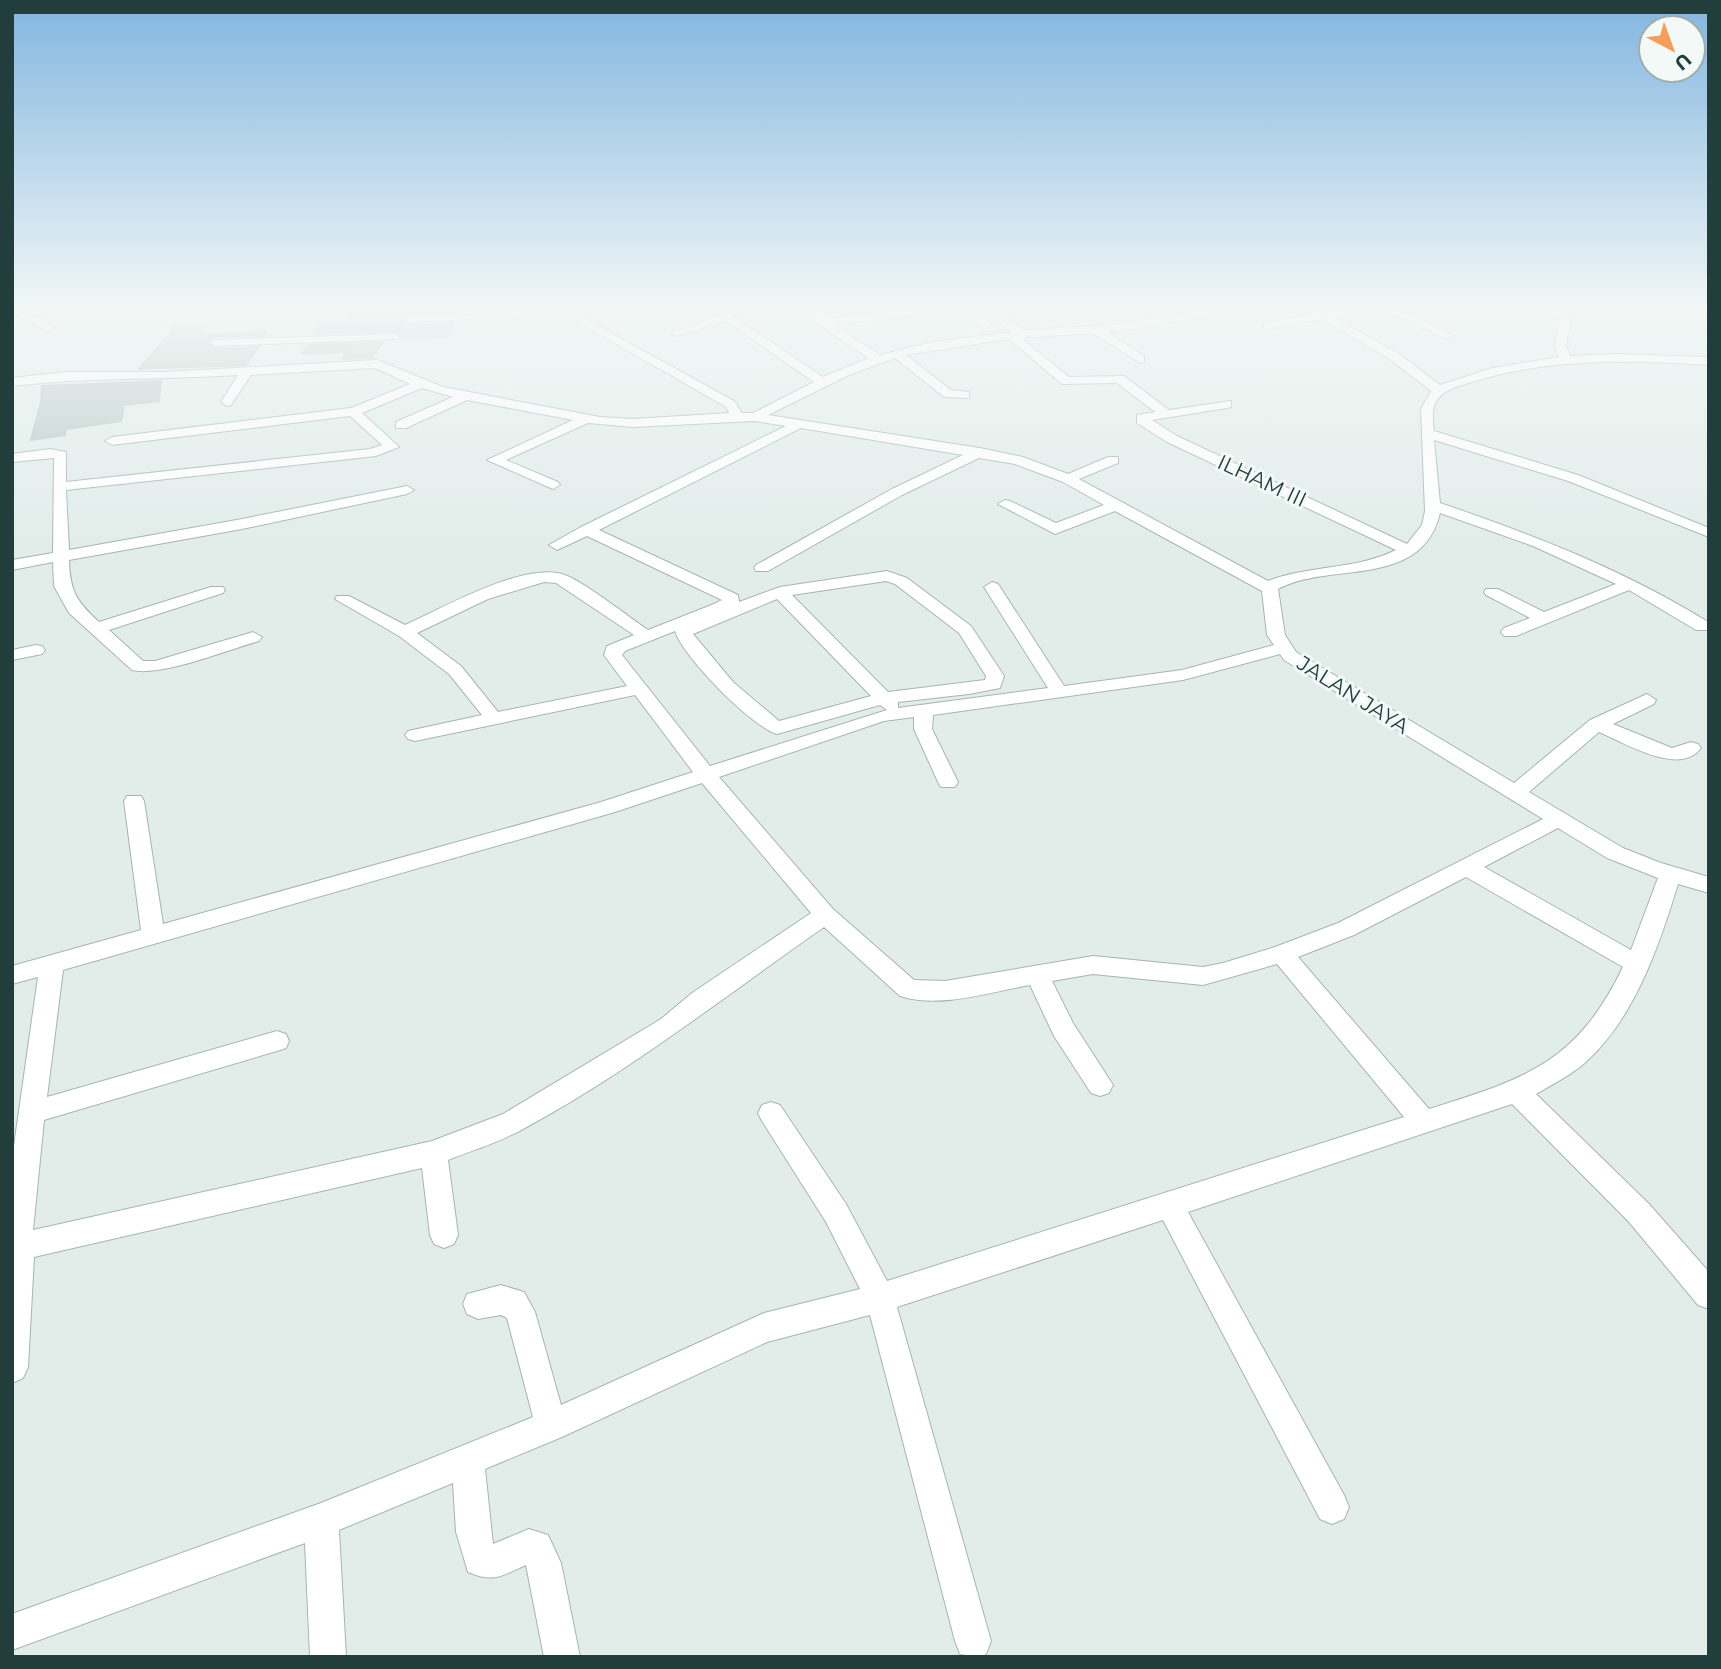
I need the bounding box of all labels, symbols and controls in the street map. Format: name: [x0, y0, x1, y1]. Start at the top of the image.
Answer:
north arrow: [1637, 14, 1707, 84]
text: U: [1670, 48, 1696, 75]
street label: ILHAM III: [1214, 449, 1311, 512]
street label: JALAN JAYA: [1292, 650, 1415, 739]

